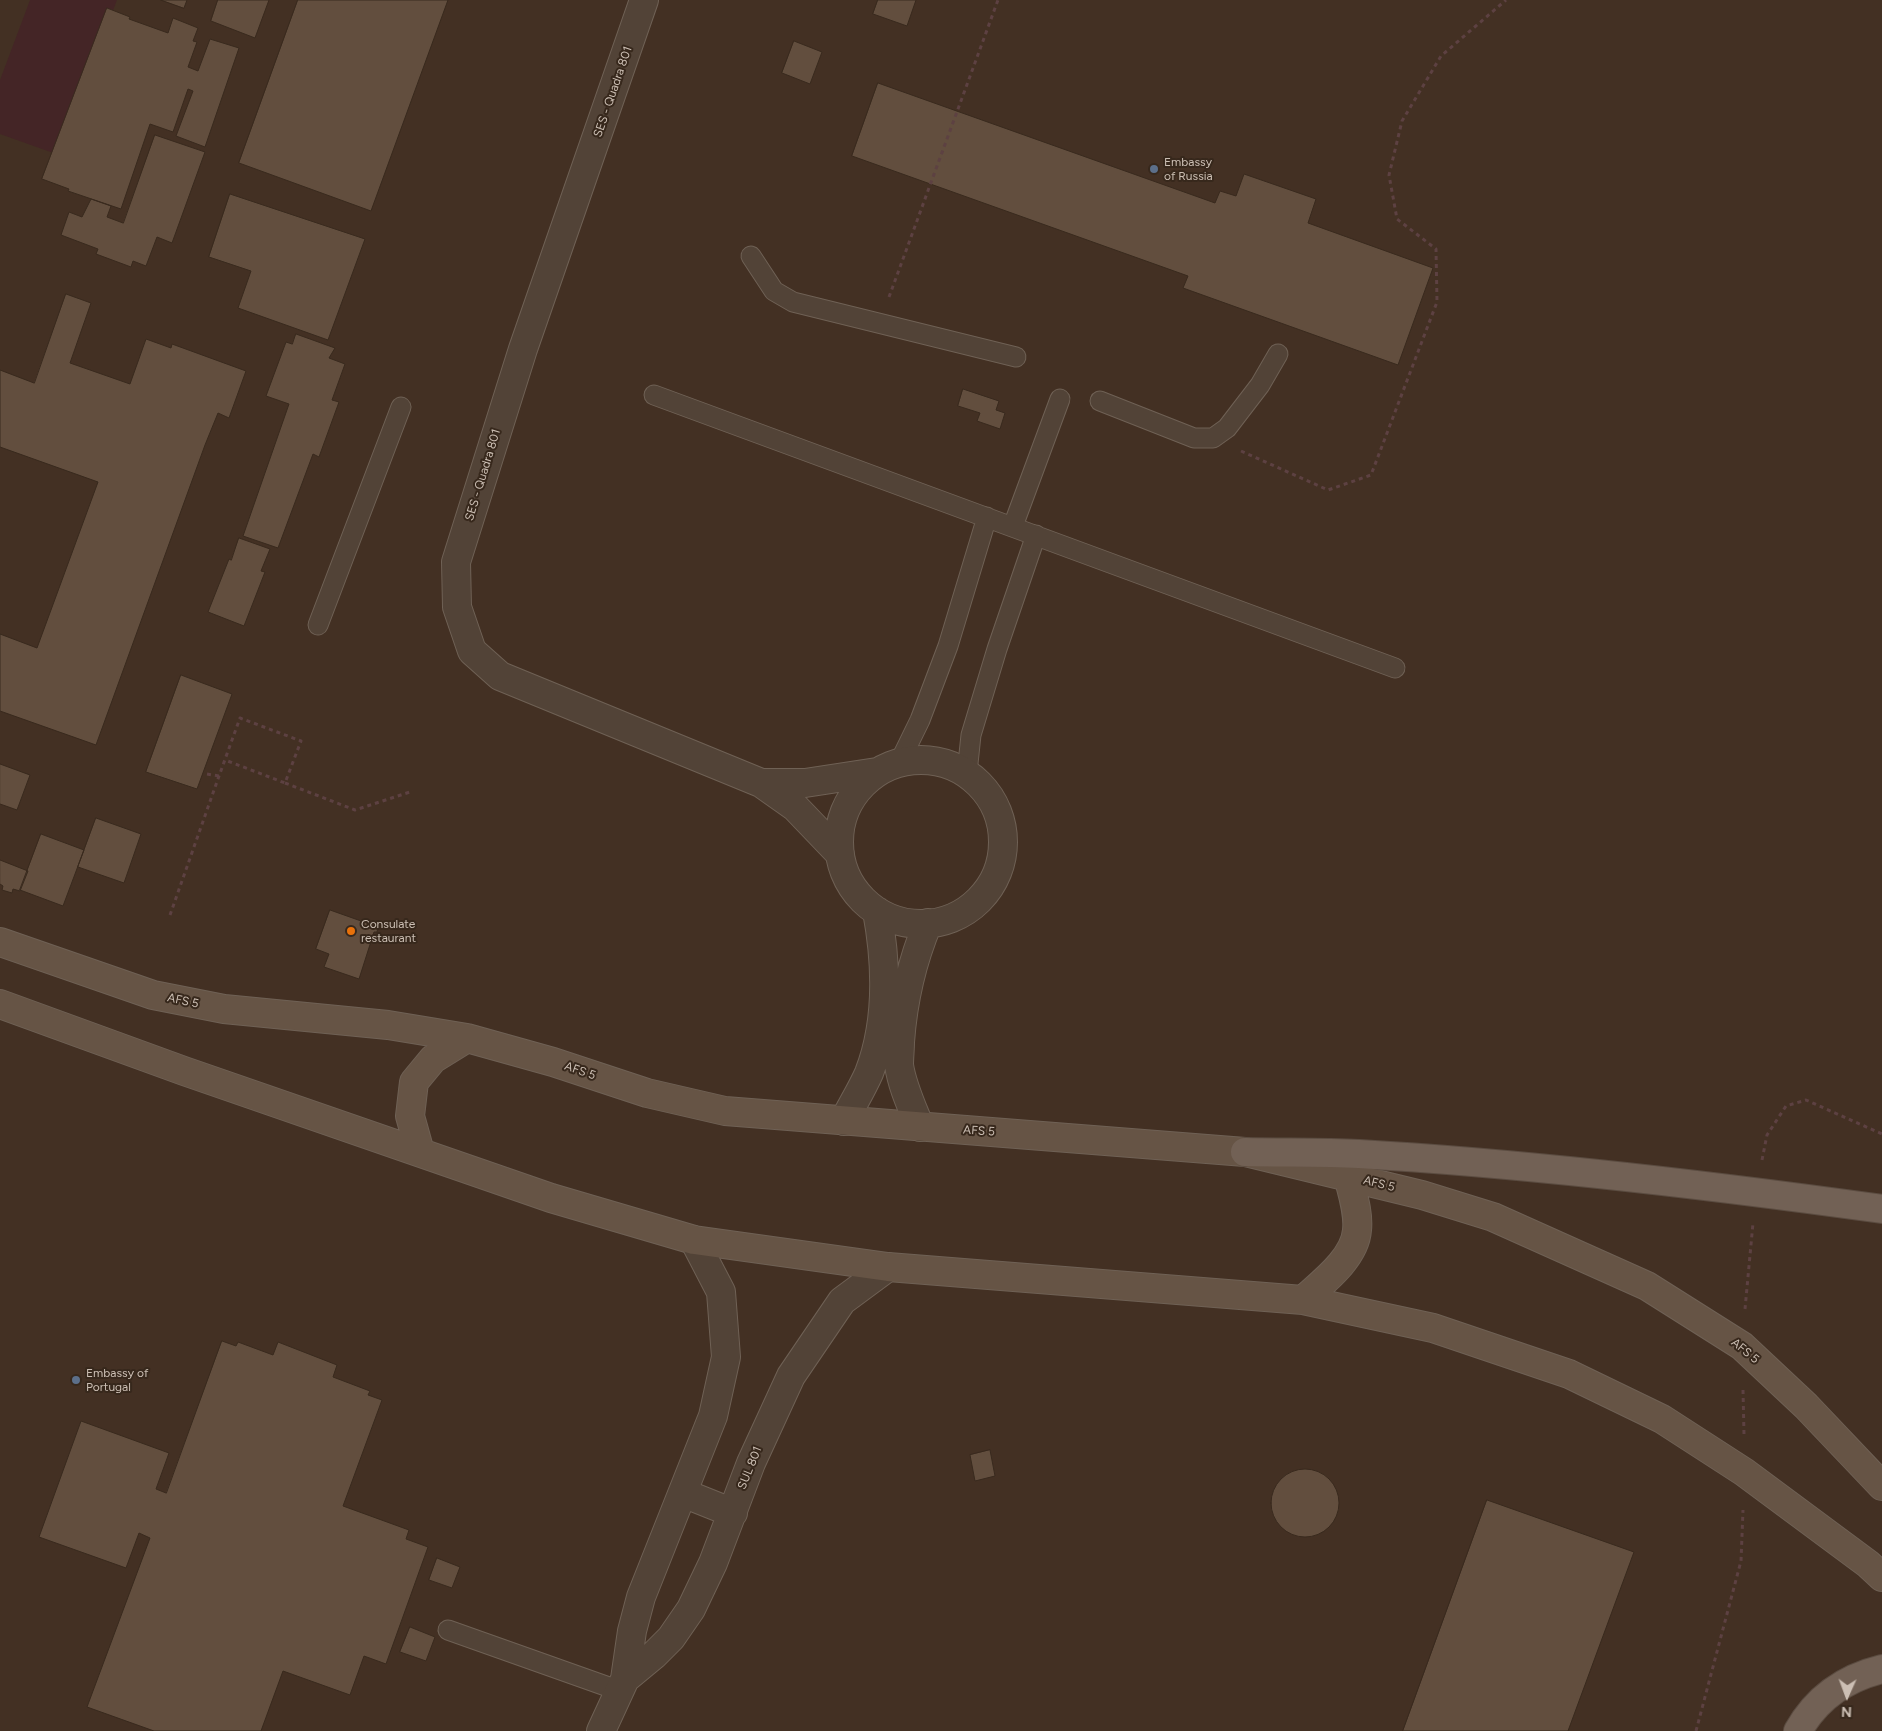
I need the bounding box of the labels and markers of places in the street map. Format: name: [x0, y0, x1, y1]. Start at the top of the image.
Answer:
place label: Embassy of Russia: [1164, 155, 1213, 183]
marker: Embassy of Russia: [1148, 163, 1160, 175]
place label: Consulate restaurant: [361, 917, 416, 945]
marker: Consulate restaurant: [345, 925, 357, 937]
place label: Embassy of Portugal: [86, 1366, 148, 1394]
marker: Embassy of Portugal: [70, 1374, 82, 1386]

